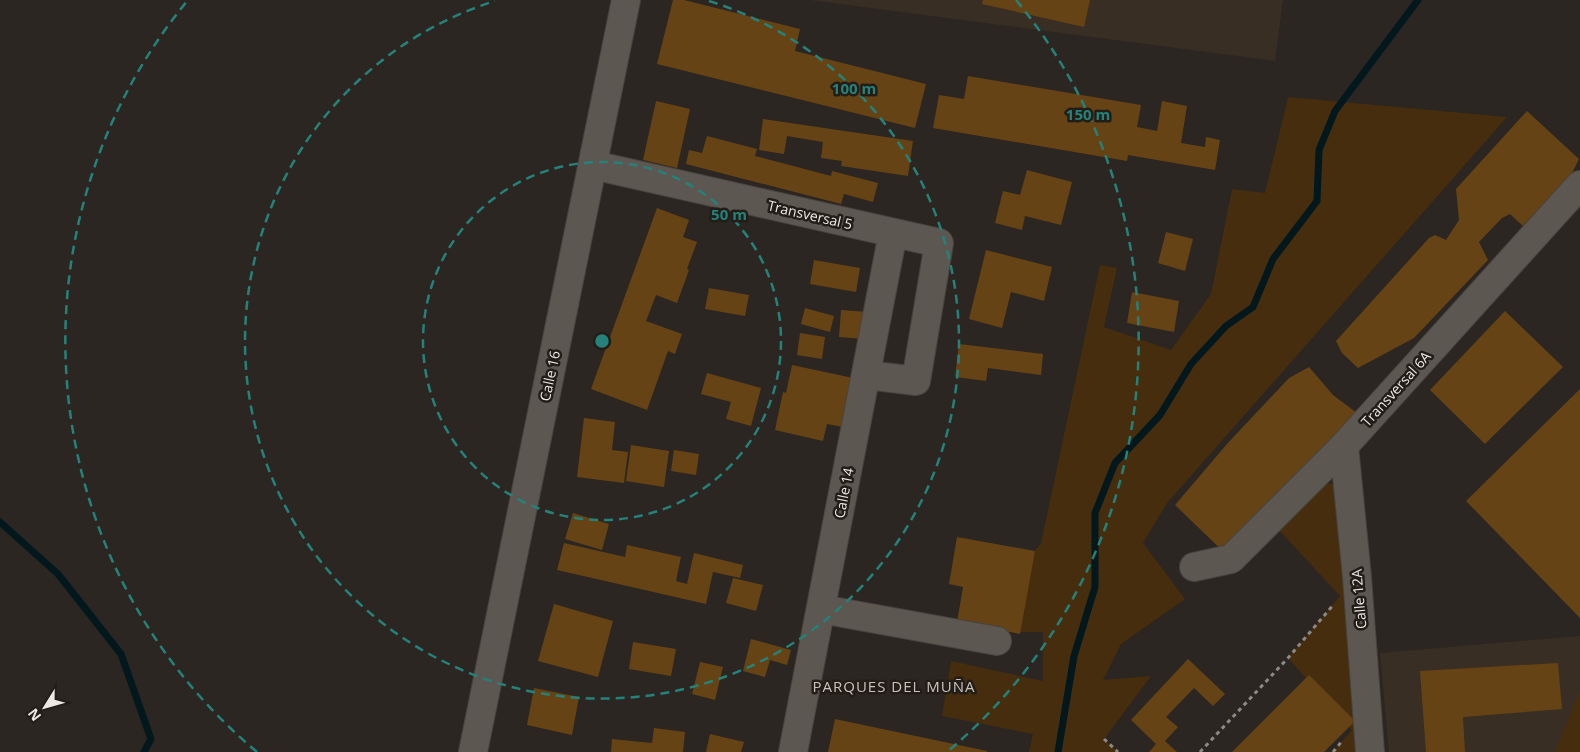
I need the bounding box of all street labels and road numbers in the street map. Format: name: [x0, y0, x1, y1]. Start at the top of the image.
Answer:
street label: Transversal 5: [766, 196, 854, 234]
street label: Transversal 6A: [1357, 347, 1435, 431]
street label: Calle 16: [535, 349, 564, 403]
street label: Calle 14: [829, 466, 858, 520]
street label: Calle 12A: [1346, 568, 1371, 630]

